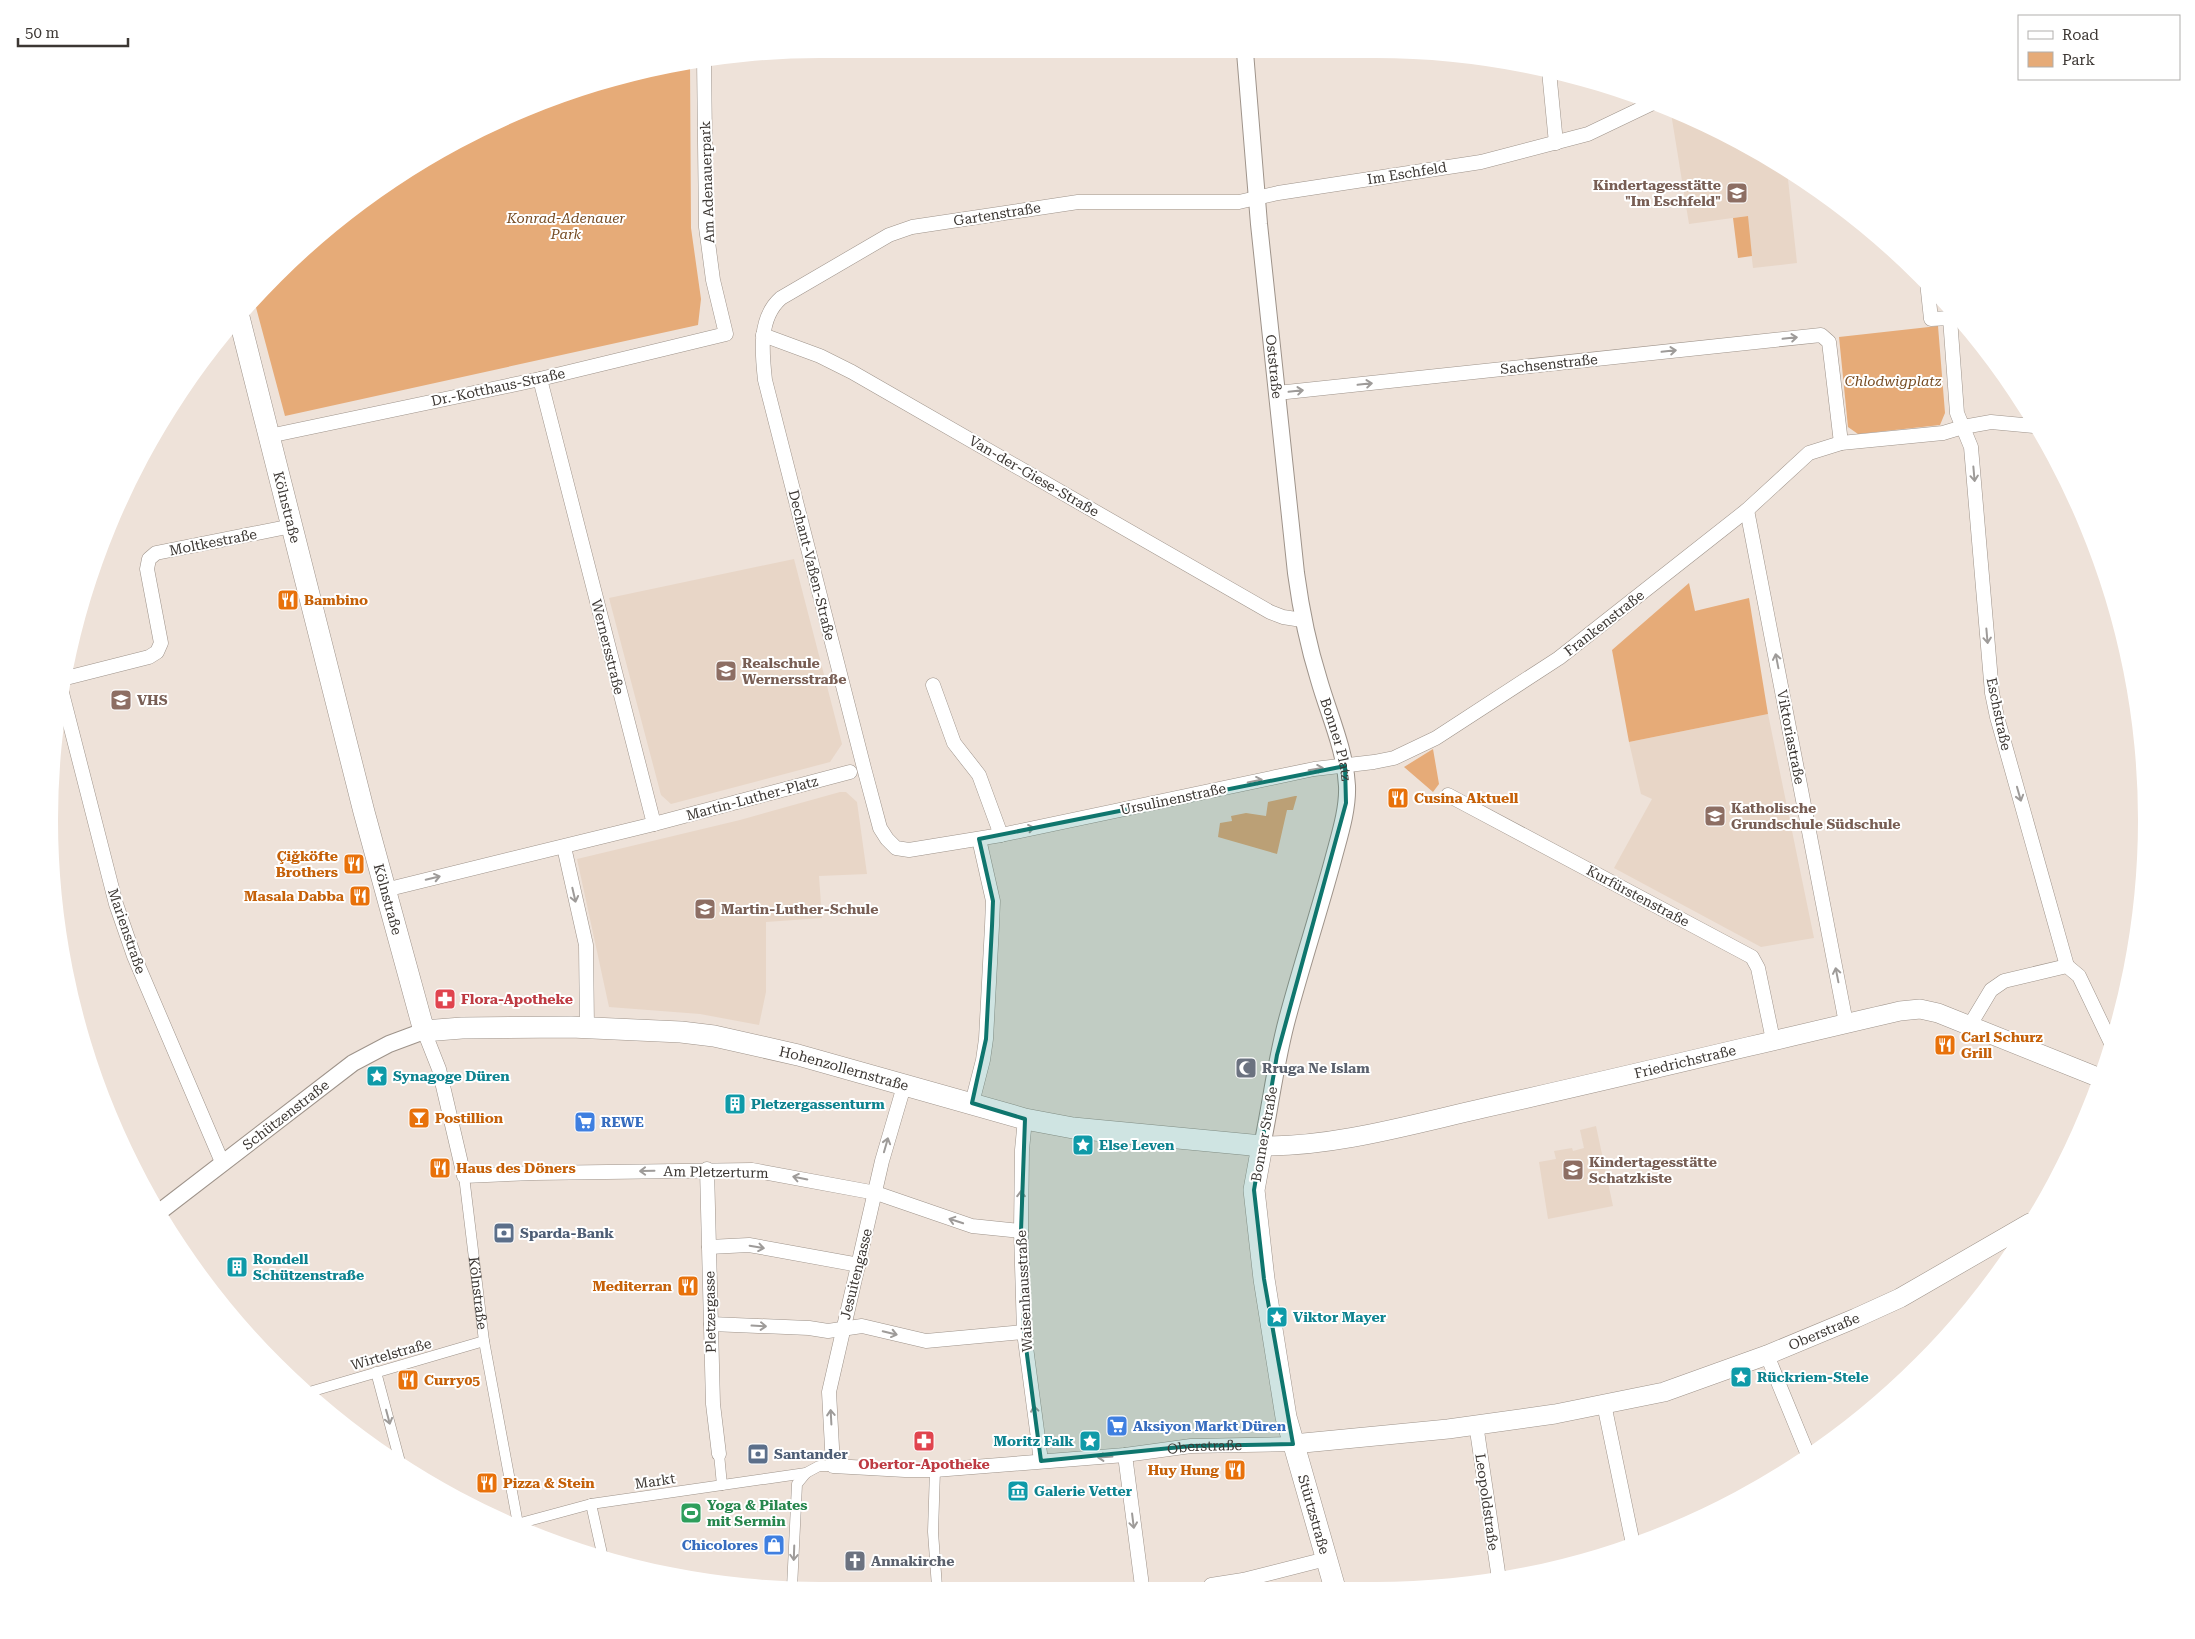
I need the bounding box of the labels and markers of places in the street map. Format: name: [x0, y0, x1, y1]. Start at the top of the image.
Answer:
place label: Kindertagesstätte "Im Eschfeld": [1593, 177, 1721, 209]
school or university icon: Kindertagesstätte "Im Eschfeld": [1725, 181, 1749, 205]
restaurant icon: Bambino: [276, 588, 300, 612]
place label: Bambino: [304, 592, 368, 608]
place label: Realschule Wernersstraße: [742, 655, 846, 687]
school or university icon: Realschule Wernersstraße: [714, 659, 738, 683]
school or university icon: VHS: [109, 688, 133, 712]
place label: VHS: [137, 692, 168, 708]
restaurant icon: Cusina Aktuell: [1386, 786, 1410, 810]
place label: Cusina Aktuell: [1414, 790, 1519, 806]
place label: Katholische Grundschule Südschule: [1731, 800, 1900, 832]
school or university icon: Katholische Grundschule Südschule: [1703, 804, 1727, 828]
place label: Çiğköfte Brothers: [276, 848, 338, 880]
restaurant icon: Çiğköfte Brothers: [342, 852, 366, 876]
restaurant icon: Masala Dabba: [348, 884, 372, 908]
place label: Masala Dabba: [244, 888, 345, 904]
school or university icon: Martin-Luther-Schule: [693, 897, 717, 921]
place label: Martin-Luther-Schule: [721, 901, 878, 917]
pharmacy icon: Flora-Apotheke: [433, 987, 457, 1011]
place label: Flora-Apotheke: [461, 991, 573, 1007]
place label: Carl Schurz Grill: [1961, 1029, 2043, 1061]
restaurant icon: Carl Schurz Grill: [1933, 1033, 1957, 1057]
mosque icon: Rruga Ne Islam: [1234, 1056, 1258, 1080]
place label: Rruga Ne Islam: [1262, 1060, 1370, 1076]
place icon: Synagoge Düren: [365, 1064, 389, 1088]
place label: Synagoge Düren: [393, 1068, 510, 1084]
building icon: Pletzergassenturm: [723, 1092, 747, 1116]
place label: Pletzergassenturm: [751, 1096, 885, 1112]
bar icon: Postillion: [407, 1106, 431, 1130]
place label: Postillion: [435, 1110, 504, 1126]
supermarket icon: REWE: [573, 1110, 597, 1134]
place label: REWE: [601, 1114, 644, 1130]
place icon: Else Leven: [1071, 1133, 1095, 1157]
place label: Else Leven: [1099, 1137, 1175, 1153]
place label: Kindertagesstätte Schatzkiste: [1589, 1154, 1717, 1186]
restaurant icon: Haus des Döners: [428, 1156, 452, 1180]
school or university icon: Kindertagesstätte Schatzkiste: [1561, 1158, 1585, 1182]
place label: Haus des Döners: [456, 1160, 576, 1176]
bank icon: Sparda-Bank: [492, 1221, 516, 1245]
place label: Sparda-Bank: [520, 1225, 614, 1241]
place label: Rondell Schützenstraße: [253, 1251, 364, 1283]
building icon: Rondell Schützenstraße: [225, 1255, 249, 1279]
restaurant icon: Mediterran: [676, 1274, 700, 1298]
place label: Mediterran: [592, 1278, 673, 1294]
place icon: Viktor Mayer: [1265, 1305, 1289, 1329]
place label: Viktor Mayer: [1293, 1309, 1387, 1325]
place icon: Rückriem-Stele: [1729, 1365, 1753, 1389]
restaurant icon: Curry05: [396, 1368, 420, 1392]
place label: Rückriem-Stele: [1757, 1369, 1869, 1385]
place label: Curry05: [424, 1372, 480, 1388]
supermarket icon: Aksiyon Markt Düren: [1105, 1414, 1129, 1438]
place label: Aksiyon Markt Düren: [1133, 1418, 1287, 1434]
pharmacy icon: Obertor-Apotheke: [912, 1429, 936, 1453]
place icon: Moritz Falk: [1078, 1429, 1102, 1453]
place label: Moritz Falk: [994, 1433, 1074, 1449]
bank icon: Santander: [746, 1442, 770, 1466]
place label: Santander: [774, 1446, 848, 1462]
place label: Obertor-Apotheke: [858, 1456, 990, 1472]
restaurant icon: Huy Hung: [1223, 1458, 1247, 1482]
place label: Huy Hung: [1148, 1462, 1219, 1478]
restaurant icon: Pizza & Stein: [475, 1471, 499, 1495]
place label: Pizza & Stein: [503, 1475, 595, 1491]
museum icon: Galerie Vetter: [1006, 1479, 1030, 1503]
place label: Galerie Vetter: [1034, 1483, 1133, 1499]
place label: Yoga & Pilates mit Sermin: [707, 1497, 807, 1529]
sports icon: Yoga & Pilates mit Sermin: [679, 1501, 703, 1525]
shop icon: Chicolores: [762, 1533, 786, 1557]
place label: Chicolores: [682, 1537, 758, 1553]
church icon: Annakirche: [843, 1549, 867, 1573]
place label: Annakirche: [871, 1553, 954, 1569]

